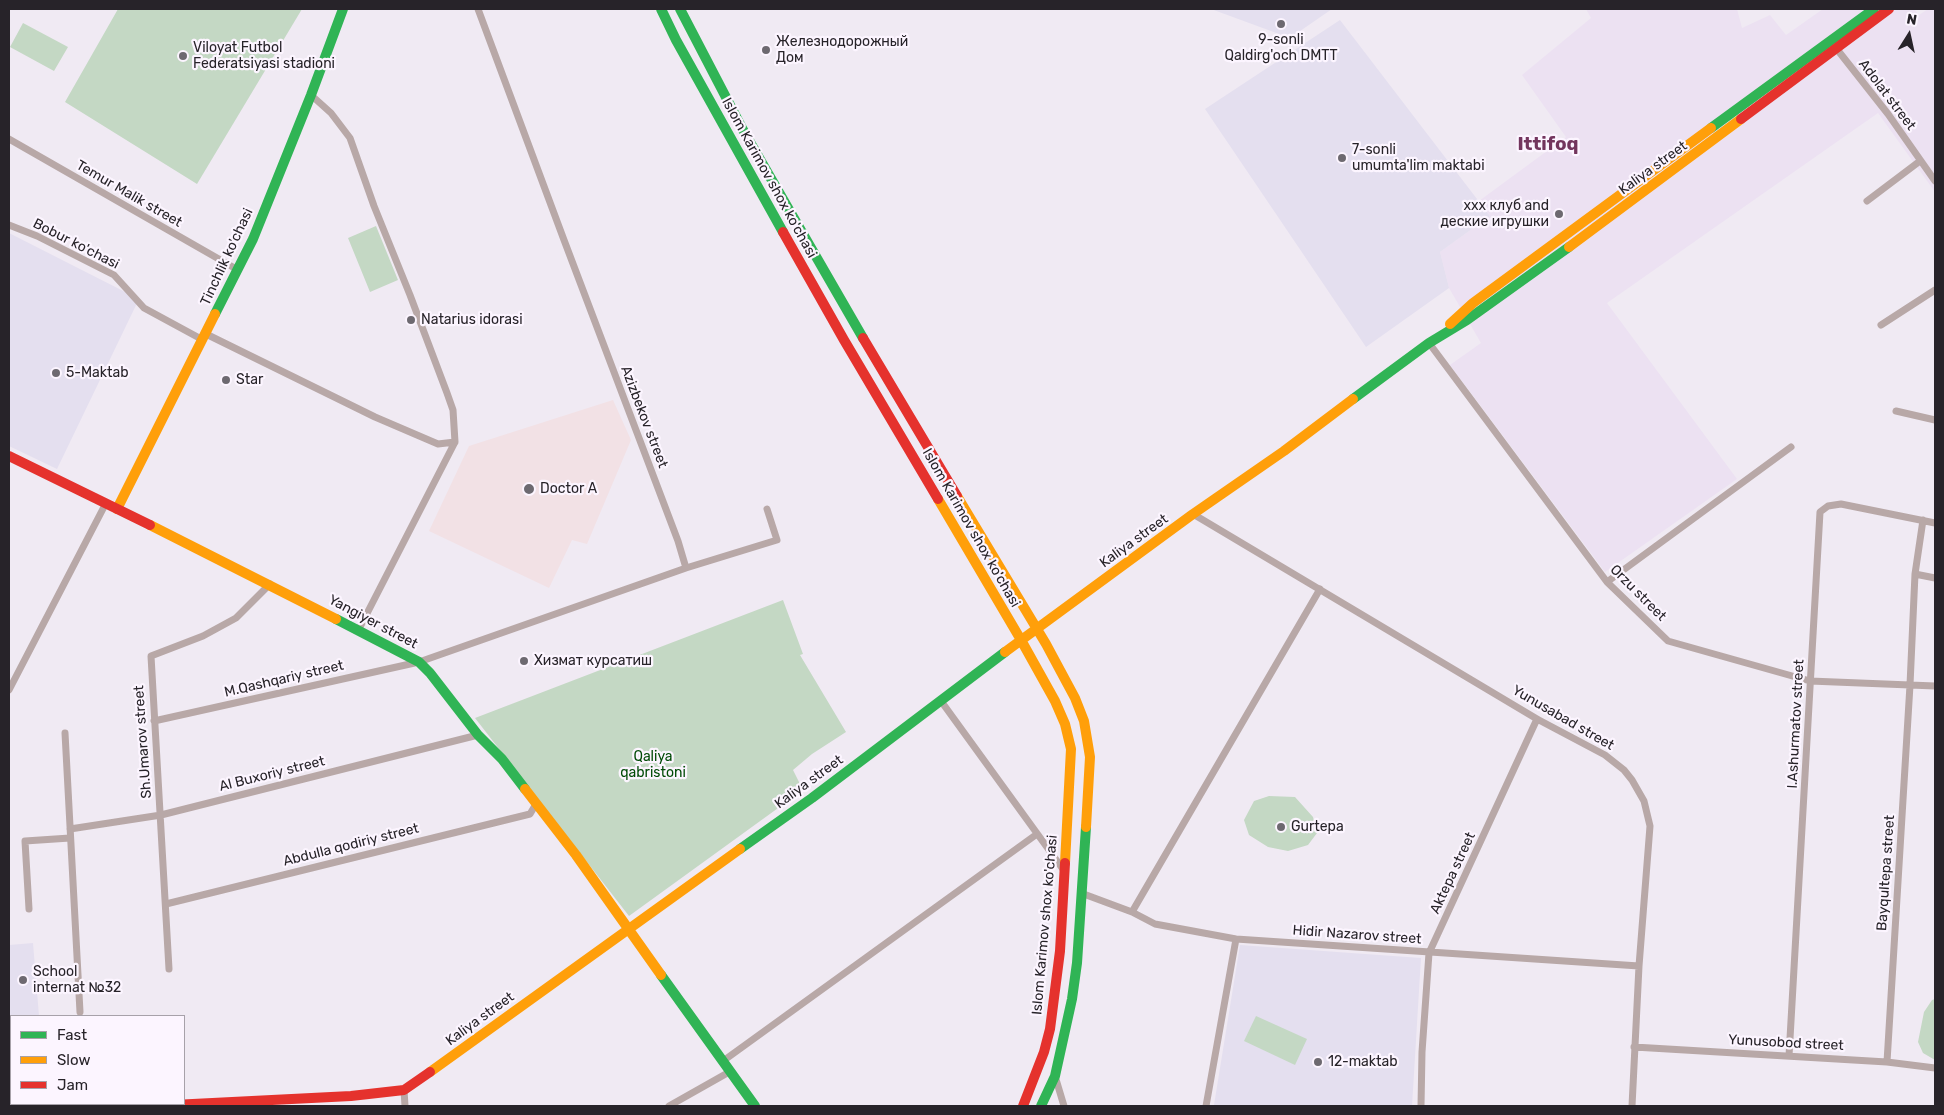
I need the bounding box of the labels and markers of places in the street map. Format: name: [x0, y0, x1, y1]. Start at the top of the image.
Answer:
marker: 9-sonli Qaldirg'och DMTT: [1275, 18, 1287, 30]
place label: 9-sonli Qaldirg'och DMTT: [1224, 32, 1338, 64]
place label: Железнодорожный Дом: [776, 34, 908, 66]
place label: Viloyat Futbol Federatsiyasi stadioni: [193, 40, 335, 72]
marker: Железнодорожный Дом: [760, 44, 772, 56]
marker: Viloyat Futbol Federatsiyasi stadioni: [177, 50, 189, 62]
place label: 7-sonli umumta'lim maktabi: [1352, 142, 1485, 174]
marker: 7-sonli umumta'lim maktabi: [1336, 152, 1348, 164]
place label: ххх клуб and деские игрушки: [1440, 198, 1549, 230]
marker: ххх клуб and деские игрушки: [1553, 208, 1565, 220]
place label: Natarius idorasi: [421, 312, 523, 328]
marker: Natarius idorasi: [405, 314, 417, 326]
place label: 5-Maktab: [66, 365, 129, 381]
marker: 5-Maktab: [50, 367, 62, 379]
place label: Star: [236, 372, 263, 388]
marker: Star: [220, 374, 232, 386]
place label: Doctor A: [540, 481, 597, 497]
marker: Doctor A: [522, 482, 536, 496]
place label: Хизмат курсатиш: [534, 653, 652, 669]
marker: Хизмат курсатиш: [518, 655, 530, 667]
place label: Gurtepa: [1291, 819, 1344, 835]
marker: Gurtepa: [1275, 821, 1287, 833]
place label: School internat №32: [33, 964, 121, 996]
marker: School internat №32: [17, 974, 29, 986]
place label: 12-maktab: [1328, 1054, 1398, 1070]
marker: 12-maktab: [1312, 1056, 1324, 1068]

